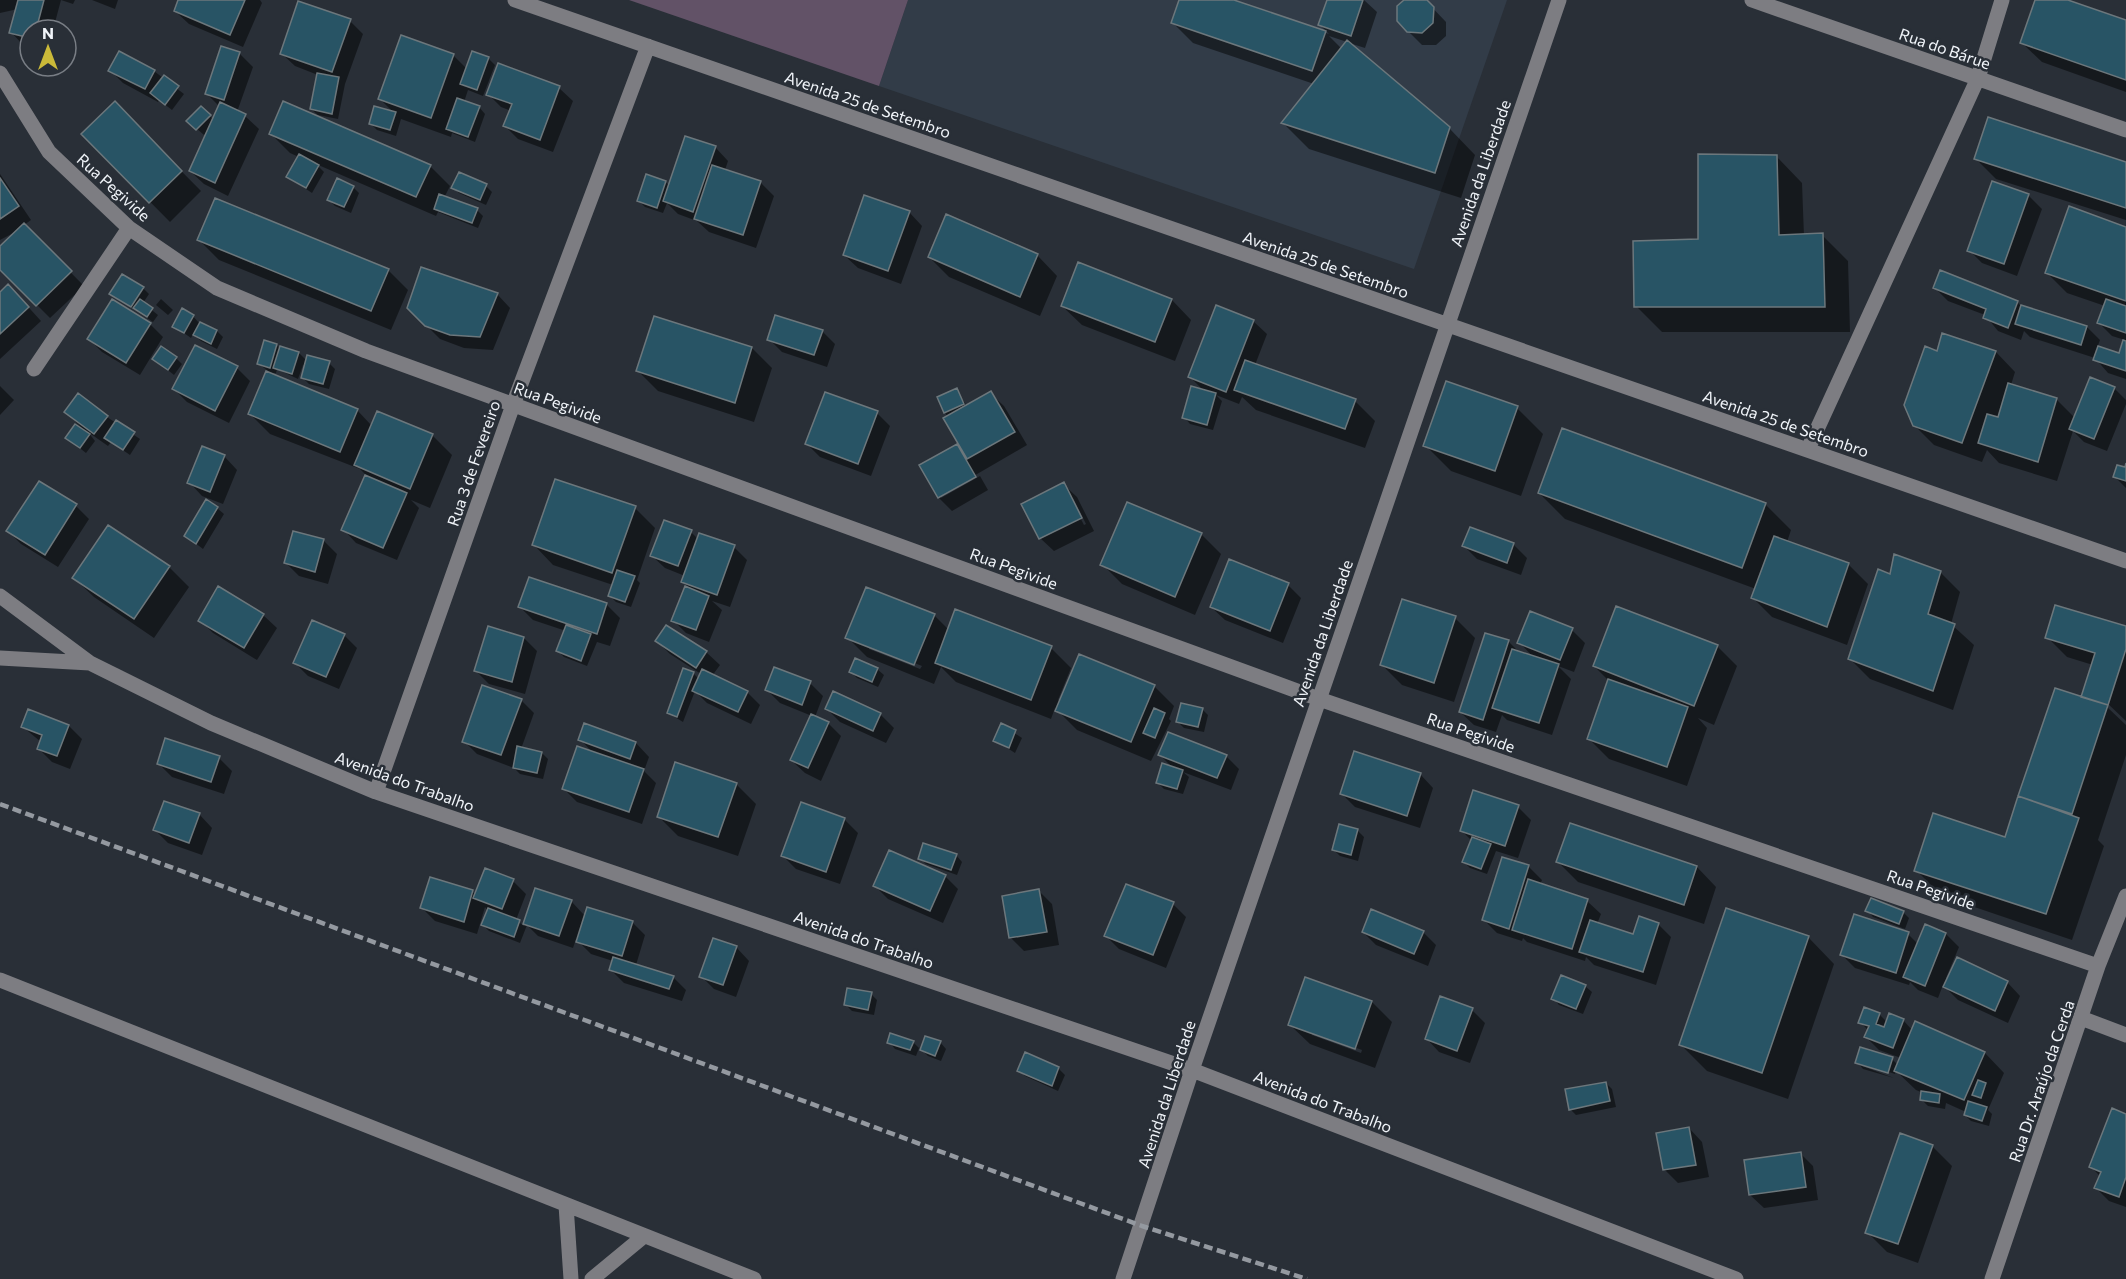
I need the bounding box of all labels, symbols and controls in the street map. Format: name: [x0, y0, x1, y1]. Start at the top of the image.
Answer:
north arrow: [18, 18, 78, 78]
text: N: [42, 23, 54, 42]
street label: Rua do Bárue: [1897, 24, 1993, 72]
street label: Avenida 25 de Setembro: [782, 67, 954, 141]
street label: Avenida da Liberdade: [1446, 97, 1514, 249]
street label: Rua Pegivide: [73, 149, 155, 225]
street label: Avenida 25 de Setembro: [1240, 227, 1412, 301]
street label: Rua Pegivide: [512, 377, 604, 427]
street label: Avenida 25 de Setembro: [1700, 386, 1872, 460]
street label: Rua 3 de Fevereiro: [443, 398, 503, 528]
street label: Rua Pegivide: [968, 543, 1060, 593]
street label: Avenida da Liberdade: [1288, 557, 1356, 709]
street label: Rua Pegivide: [1424, 708, 1518, 756]
street label: Avenida do Trabalho: [333, 747, 477, 815]
street label: Rua Pegivide: [1884, 865, 1978, 913]
street label: Avenida do Trabalho: [792, 906, 936, 972]
street label: Rua Dr. Araújo da Cerda: [2004, 997, 2078, 1165]
street label: Avenida da Liberdade: [1133, 1018, 1199, 1170]
street label: Avenida do Trabalho: [1251, 1066, 1395, 1136]

